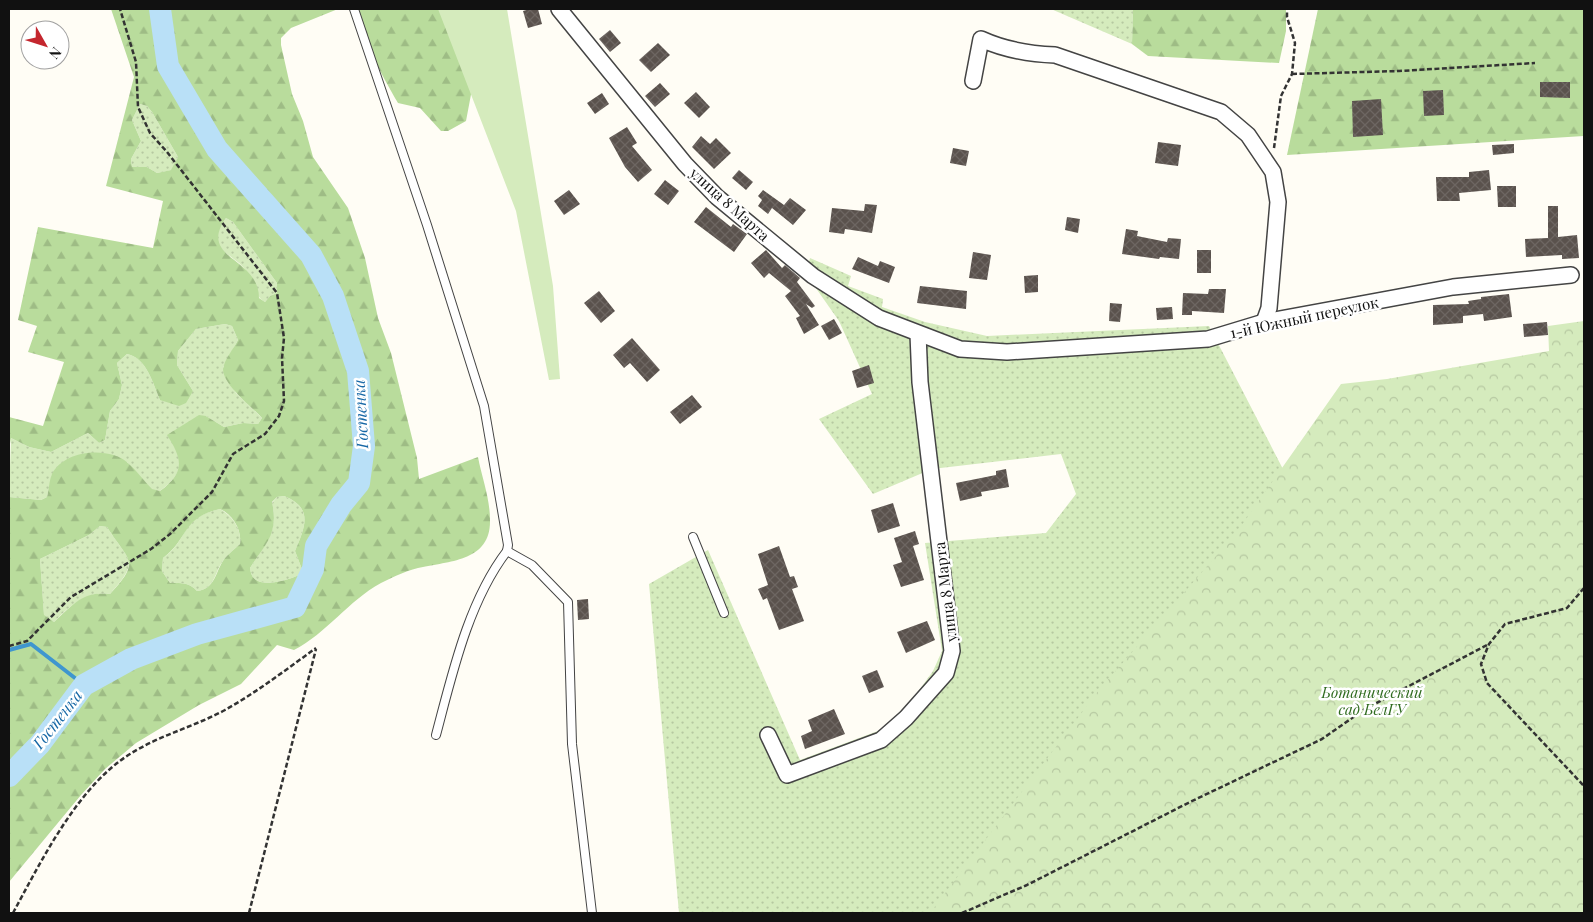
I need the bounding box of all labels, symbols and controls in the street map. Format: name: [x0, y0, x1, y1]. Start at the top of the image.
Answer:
north arrow: [20, 20, 70, 70]
text: N: [45, 44, 66, 63]
street label: улица 8 Марта: [685, 162, 775, 245]
street label: 1-й Южный переулок: [1228, 291, 1381, 343]
water label: Гостенка: [348, 379, 372, 450]
street label: улица 8 Марта: [929, 540, 961, 644]
park label: Ботанический сад БелГУ: [1321, 682, 1423, 719]
water label: Гостенка: [27, 685, 87, 754]

